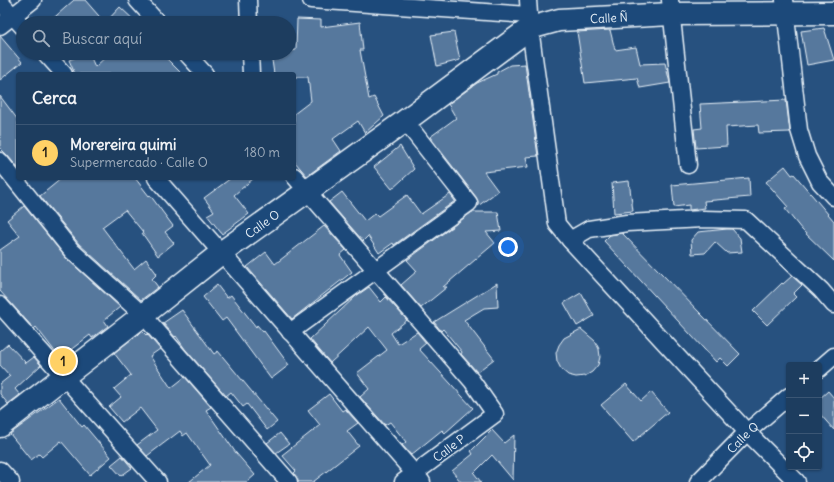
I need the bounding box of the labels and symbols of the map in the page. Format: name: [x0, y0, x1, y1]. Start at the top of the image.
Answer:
street label: Calle Ñ: [590, 9, 628, 26]
street label: Calle O: [242, 206, 282, 241]
your location: [498, 237, 518, 257]
pin: 1: [50, 346, 76, 376]
street label: Calle Q: [723, 418, 761, 456]
street label: Calle P: [430, 431, 468, 465]

